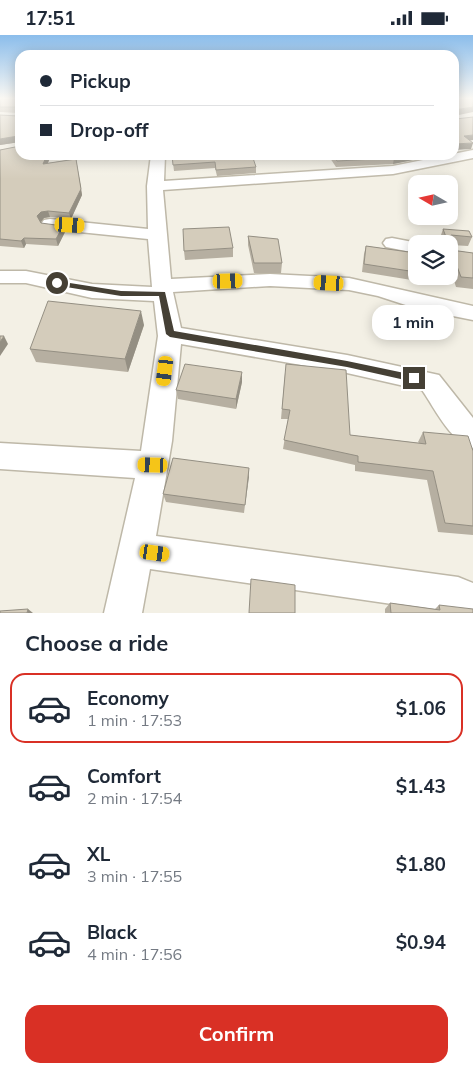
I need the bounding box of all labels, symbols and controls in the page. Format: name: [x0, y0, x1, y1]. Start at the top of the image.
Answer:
text: 17:51: [25, 6, 75, 30]
text: Pickup: [70, 69, 131, 93]
text: Drop-off: [70, 118, 148, 142]
north arrow: [408, 175, 458, 225]
map controls: [408, 175, 458, 285]
car: [54, 217, 85, 233]
button: layers: [408, 235, 458, 285]
route start: [46, 272, 68, 294]
car: [212, 273, 243, 289]
car: [313, 275, 344, 291]
callout: 1 min: [373, 305, 455, 341]
text: 1 min: [392, 312, 434, 332]
car: [155, 355, 174, 387]
route end: [403, 367, 425, 389]
car: [137, 457, 168, 473]
car: [139, 543, 170, 563]
text: Choose a ride: [25, 629, 168, 657]
icon: car: [27, 686, 72, 731]
text: Economy: [87, 686, 169, 710]
text: $1.06: [396, 696, 446, 720]
text: 1 min · 17:53: [87, 710, 182, 730]
icon: car: [27, 764, 72, 809]
text: Comfort: [87, 764, 161, 788]
text: $1.43: [396, 774, 446, 798]
text: 2 min · 17:54: [87, 788, 182, 808]
icon: car: [27, 842, 72, 887]
text: XL: [87, 842, 110, 866]
text: $1.80: [396, 852, 446, 876]
text: 3 min · 17:55: [87, 866, 182, 886]
icon: car: [27, 920, 72, 965]
text: Black: [87, 920, 137, 944]
text: $0.94: [396, 930, 446, 954]
text: 4 min · 17:56: [87, 944, 182, 964]
button: Confirm: [25, 1005, 448, 1063]

